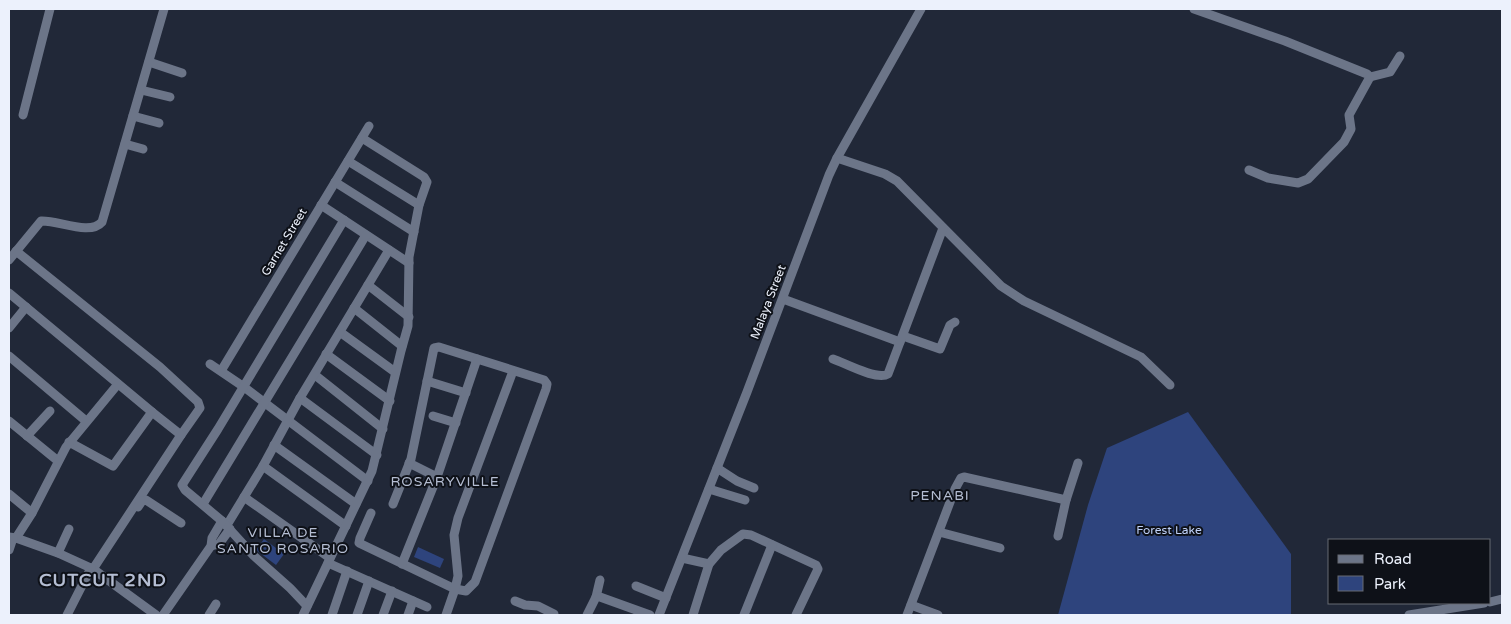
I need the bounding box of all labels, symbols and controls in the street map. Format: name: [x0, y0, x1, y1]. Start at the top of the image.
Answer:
street label: Garnet Street: [258, 205, 310, 278]
street label: Malaya Street: [747, 262, 789, 341]
district label: ROSARYVILLE: [390, 473, 500, 490]
district label: PENABI: [910, 487, 970, 504]
park label: Forest Lake: [1136, 523, 1202, 537]
district label: VILLA DE SANTO ROSARIO: [217, 524, 349, 557]
legend: [1328, 539, 1491, 604]
text: Road: [1374, 550, 1412, 568]
district label: CUTCUT 2ND: [39, 569, 167, 591]
text: Park: [1374, 575, 1406, 593]

